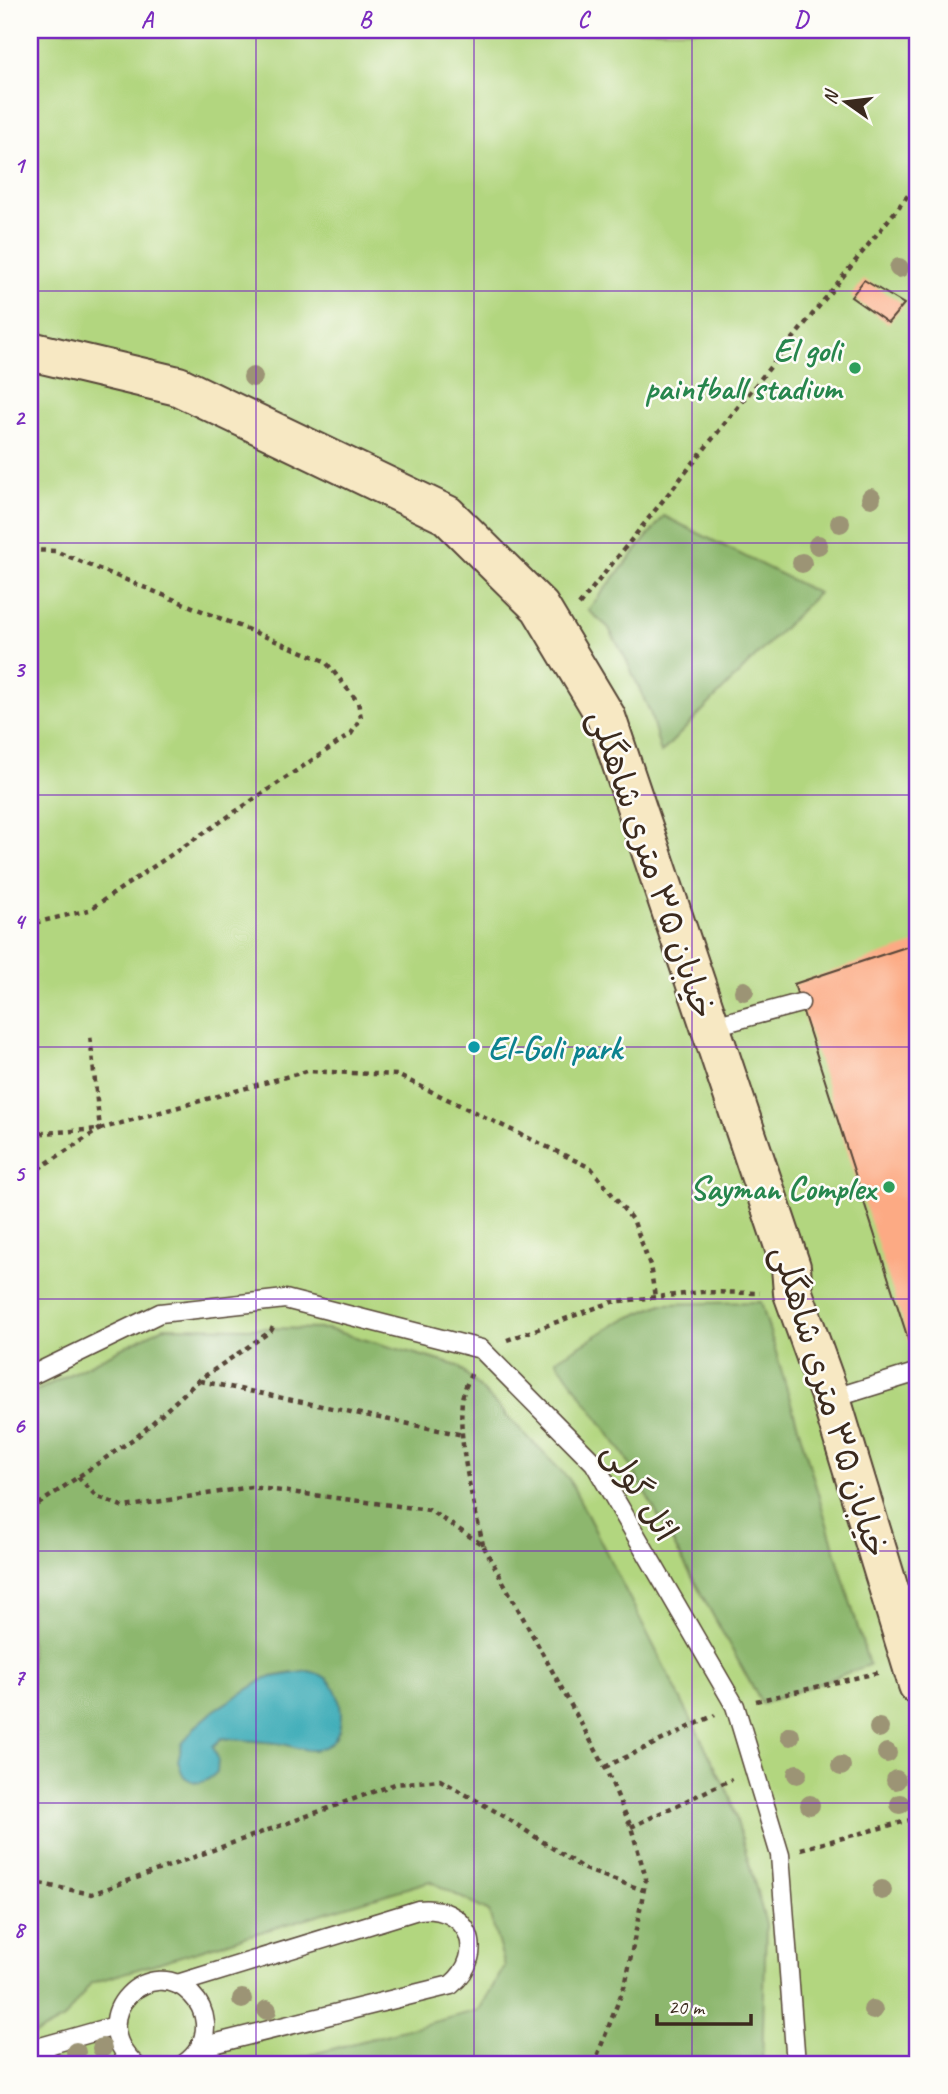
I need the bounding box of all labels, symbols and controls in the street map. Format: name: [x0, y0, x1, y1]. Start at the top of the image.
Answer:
text: A: [141, 5, 155, 34]
text: B: [359, 5, 373, 34]
text: C: [578, 5, 592, 34]
text: D: [794, 5, 810, 34]
north arrow: [811, 66, 881, 136]
text: N: [817, 86, 844, 107]
text: 1: [14, 151, 27, 180]
place label: El goli paintball stadium: [645, 329, 846, 409]
marker: El goli paintball stadium: [847, 360, 863, 376]
text: 2: [14, 403, 27, 432]
text: 3: [14, 655, 27, 684]
street label: خیابان ۳۵ متری شاهگلی: [579, 704, 725, 1025]
text: 4: [14, 907, 27, 936]
place label: El-Goli park: [488, 1027, 624, 1069]
marker: El-Goli park: [466, 1039, 482, 1055]
text: 5: [14, 1159, 26, 1188]
place label: Sayman Complex: [690, 1167, 878, 1209]
marker: Sayman Complex: [881, 1179, 897, 1195]
street label: خیابان ۳۵ متری شاهگلی: [763, 1240, 898, 1563]
text: 6: [14, 1411, 27, 1440]
street label: ائل گولی: [593, 1434, 687, 1549]
text: 7: [14, 1663, 27, 1692]
text: 8: [14, 1915, 27, 1944]
scale bar: [657, 1982, 752, 2026]
text: 20 m: [668, 1994, 706, 2020]

